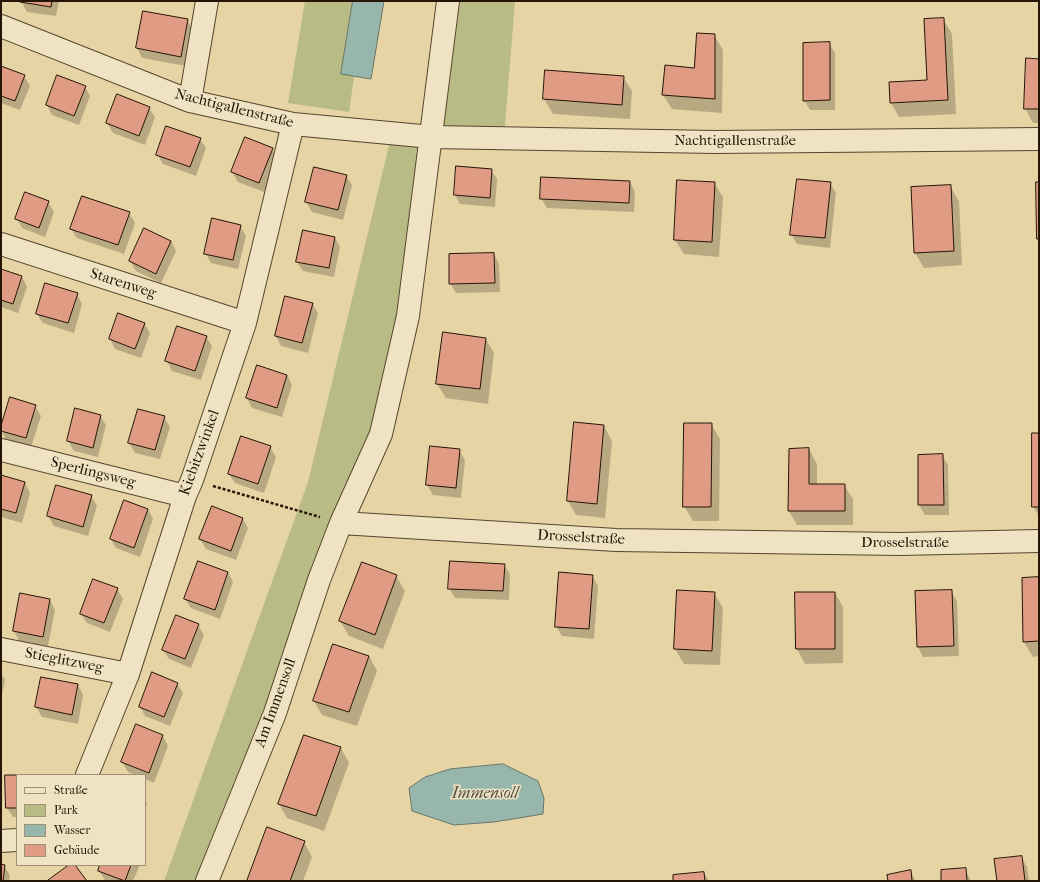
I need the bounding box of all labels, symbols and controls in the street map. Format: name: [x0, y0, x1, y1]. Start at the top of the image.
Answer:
street label: Nachtigallenstraße: [173, 86, 295, 132]
street label: Nachtigallenstraße: [674, 132, 796, 150]
street label: Starenweg: [88, 265, 158, 303]
street label: Kiebitzwinkel: [176, 408, 224, 498]
street label: Sperlingsweg: [49, 454, 137, 492]
street label: Drosselstraße: [537, 527, 625, 549]
street label: Drosselstraße: [861, 534, 949, 552]
street label: Stieglitzweg: [23, 645, 105, 677]
street label: Am Immensoll: [252, 656, 300, 750]
legend: [16, 774, 146, 866]
text: Straße: [54, 783, 88, 797]
water label: Immensoll: [452, 784, 518, 804]
text: Park: [54, 803, 78, 817]
text: Wasser: [54, 823, 90, 837]
text: Gebäude: [54, 843, 99, 857]

